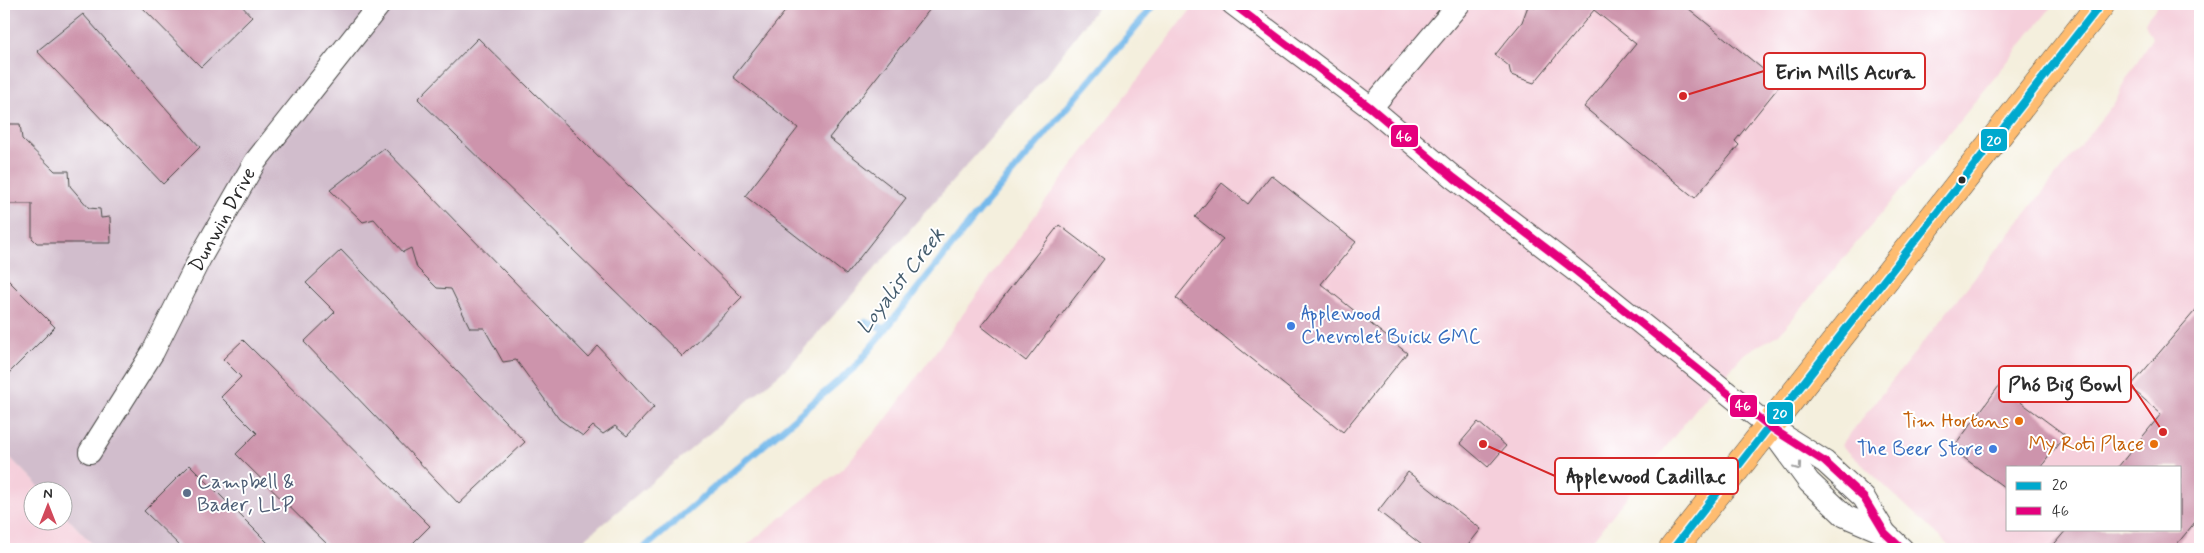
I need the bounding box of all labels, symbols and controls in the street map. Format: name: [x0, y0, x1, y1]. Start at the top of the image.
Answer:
callout: Erin Mills Acura: [1764, 53, 1925, 89]
text: Erin Mills Acura: [1775, 59, 1916, 87]
line badge: 46: [1390, 124, 1419, 148]
text: 46: [1396, 128, 1412, 146]
line badge: 20: [1980, 128, 2008, 152]
text: 20: [1987, 132, 2001, 150]
street label: Dunwin Drive: [183, 163, 263, 277]
unlabelled marker: [1957, 175, 1967, 185]
water label: Loyalist Creek: [851, 222, 951, 340]
place label: Applewood Chevrolet Buick GMC: [1301, 301, 1481, 351]
marker: Applewood Chevrolet Buick GMC: [1285, 320, 1297, 332]
callout: Phó Big Bowl: [1999, 366, 2131, 402]
text: Phó Big Bowl: [2008, 371, 2122, 401]
line badge: 46: [1729, 394, 1758, 418]
text: 46: [1735, 397, 1751, 415]
line badge: 20: [1766, 401, 1794, 425]
text: 20: [1773, 405, 1787, 423]
place label: Tim Hortons: [1902, 408, 2009, 435]
marker: Tim Hortons: [2013, 415, 2025, 427]
place label: My Roti Place: [2028, 431, 2144, 458]
place label: The Beer Store: [1857, 436, 1983, 463]
marker: My Roti Place: [2148, 438, 2160, 450]
marker: The Beer Store: [1987, 443, 1999, 455]
callout: Applewood Cadillac: [1555, 458, 1738, 494]
one-way arrow: [1792, 461, 1801, 471]
text: Applewood Cadillac: [1566, 463, 1726, 492]
legend: [2006, 466, 2182, 530]
place label: Campbell & Bader, LLP: [197, 469, 295, 519]
text: 20: [2052, 476, 2068, 496]
north arrow: [22, 480, 72, 530]
text: N: [43, 485, 53, 503]
marker: Campbell & Bader, LLP: [181, 487, 193, 499]
text: 46: [2052, 502, 2069, 522]

